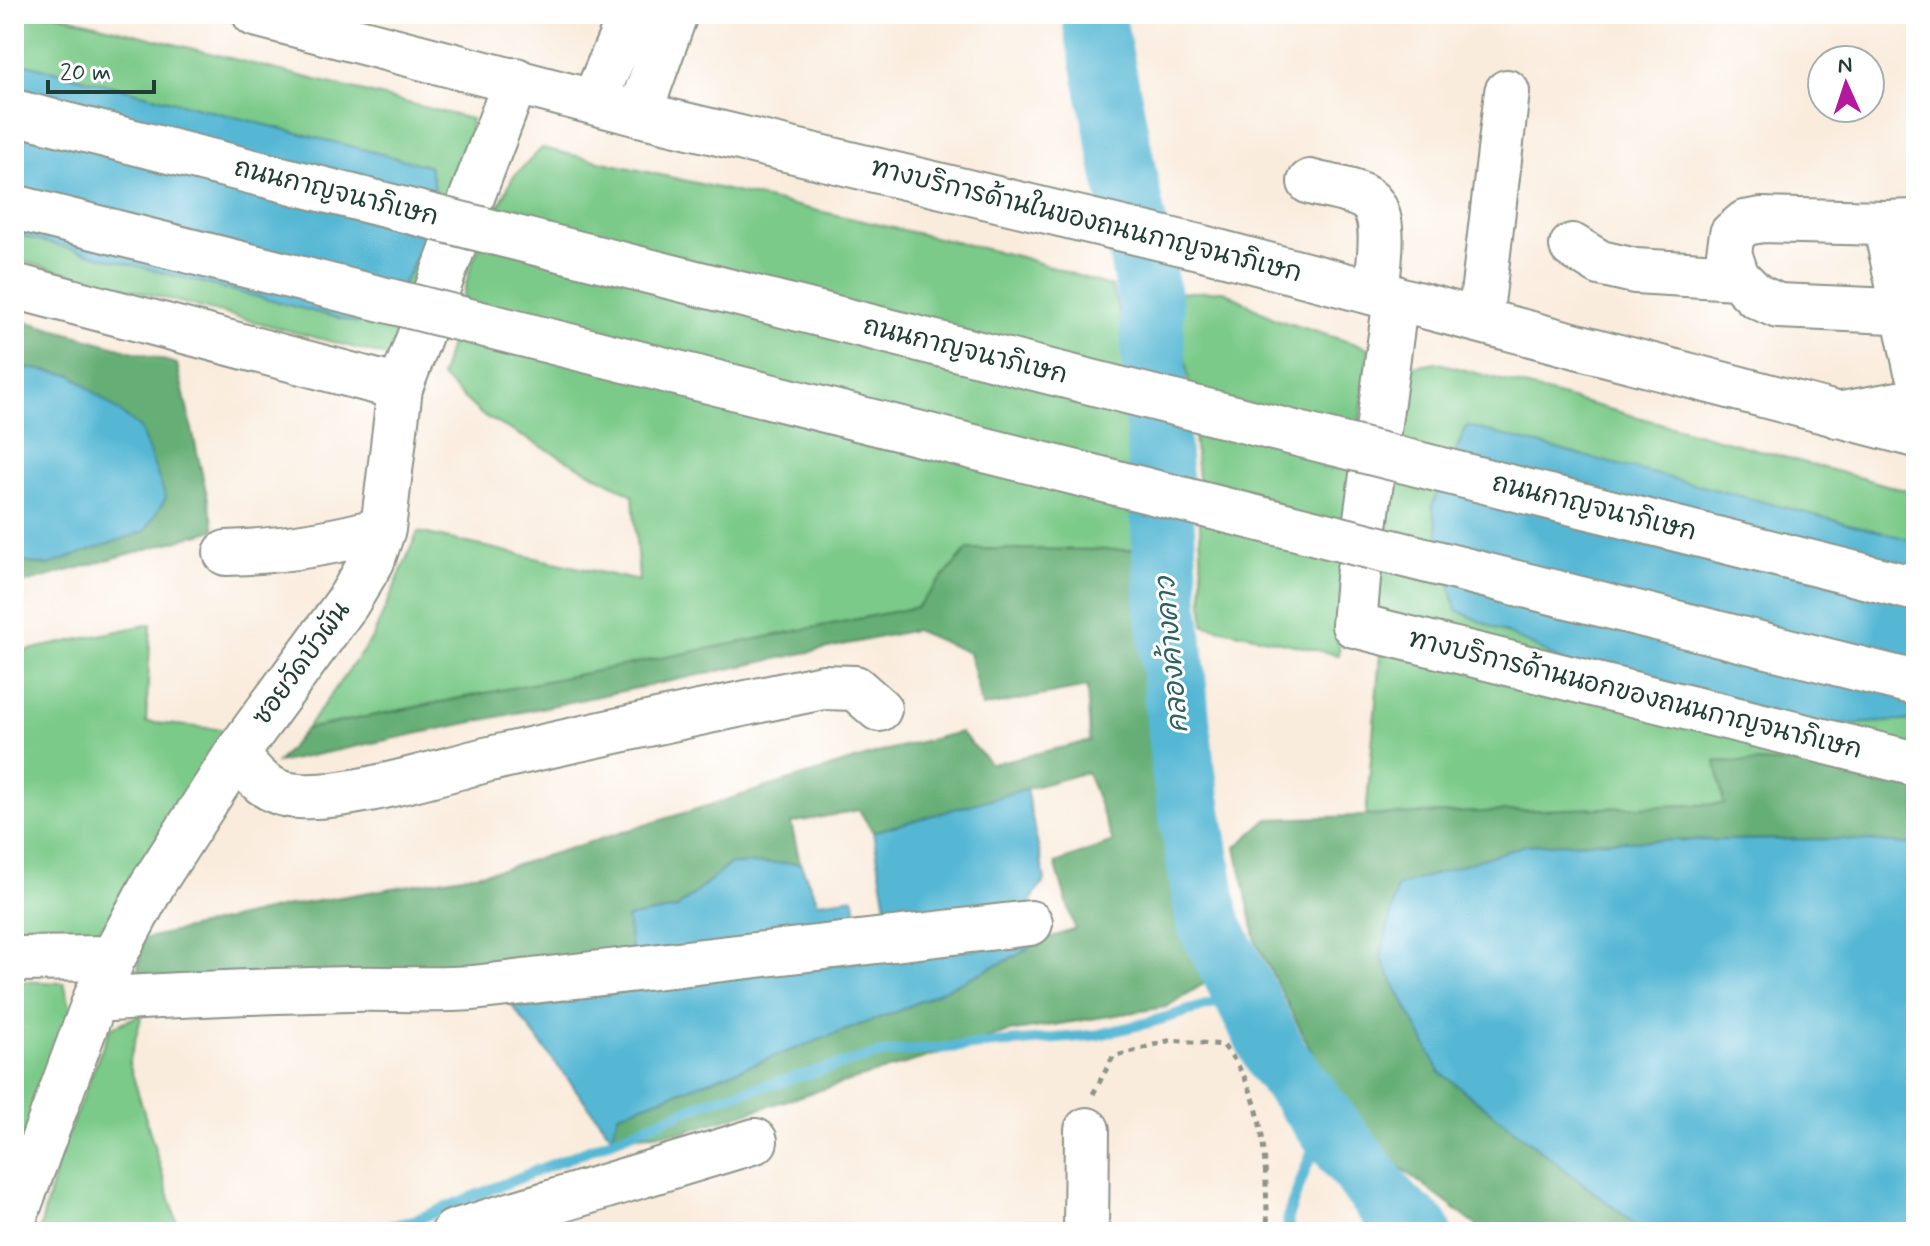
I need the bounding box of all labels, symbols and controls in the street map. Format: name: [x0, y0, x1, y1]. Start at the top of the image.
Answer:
scale bar: [48, 44, 154, 94]
north arrow: [1806, 44, 1886, 124]
text: N: [1837, 52, 1853, 80]
text: 20 m: [60, 58, 111, 89]
street label: ทางบริการด้านในของถนนกาญจนาภิเษก: [867, 150, 1305, 291]
street label: ถนนกาญจนาภิเษก: [230, 151, 442, 235]
street label: ถนนกาญจนาภิเษก: [859, 309, 1071, 393]
street label: ถนนกาญจนาภิเษก: [1488, 466, 1700, 550]
water label: คลองค้างคาว: [1147, 574, 1198, 735]
street label: ซอยวัดบัวผัน: [245, 595, 359, 733]
street label: ทางบริการด้านนอกของถนนกาญจนาภิเษก: [1405, 621, 1865, 768]

